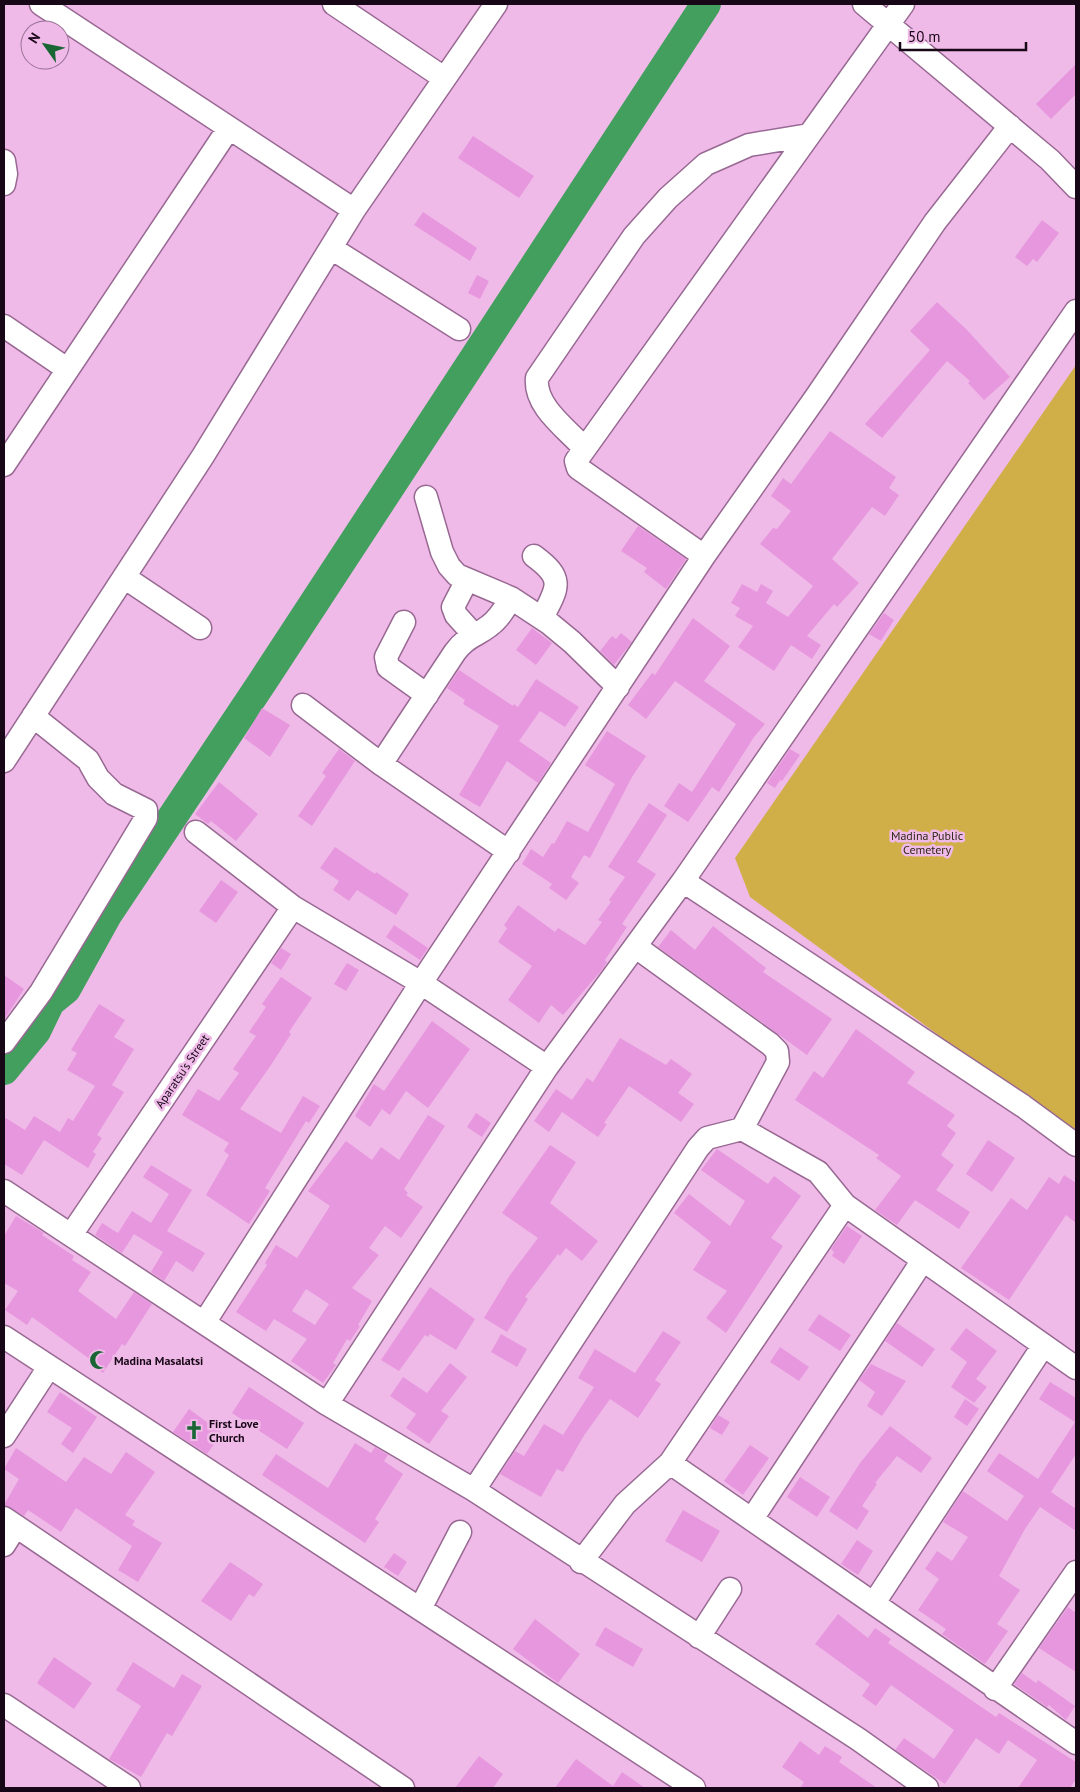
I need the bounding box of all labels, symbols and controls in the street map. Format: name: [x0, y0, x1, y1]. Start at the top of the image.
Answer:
north arrow: [20, 20, 70, 70]
scale bar: [900, 20, 1026, 52]
text: 50 m: [908, 27, 941, 46]
text: N: [24, 29, 44, 47]
park label: Madina Public Cemetery: [891, 828, 964, 857]
street label: Aparatsu’s Street: [152, 1031, 212, 1111]
mosque icon: Madina Masalatsi: [88, 1349, 110, 1371]
place label: Madina Masalatsi: [114, 1353, 203, 1368]
place label: First Love Church: [209, 1416, 259, 1445]
church icon: First Love Church: [183, 1419, 205, 1441]

